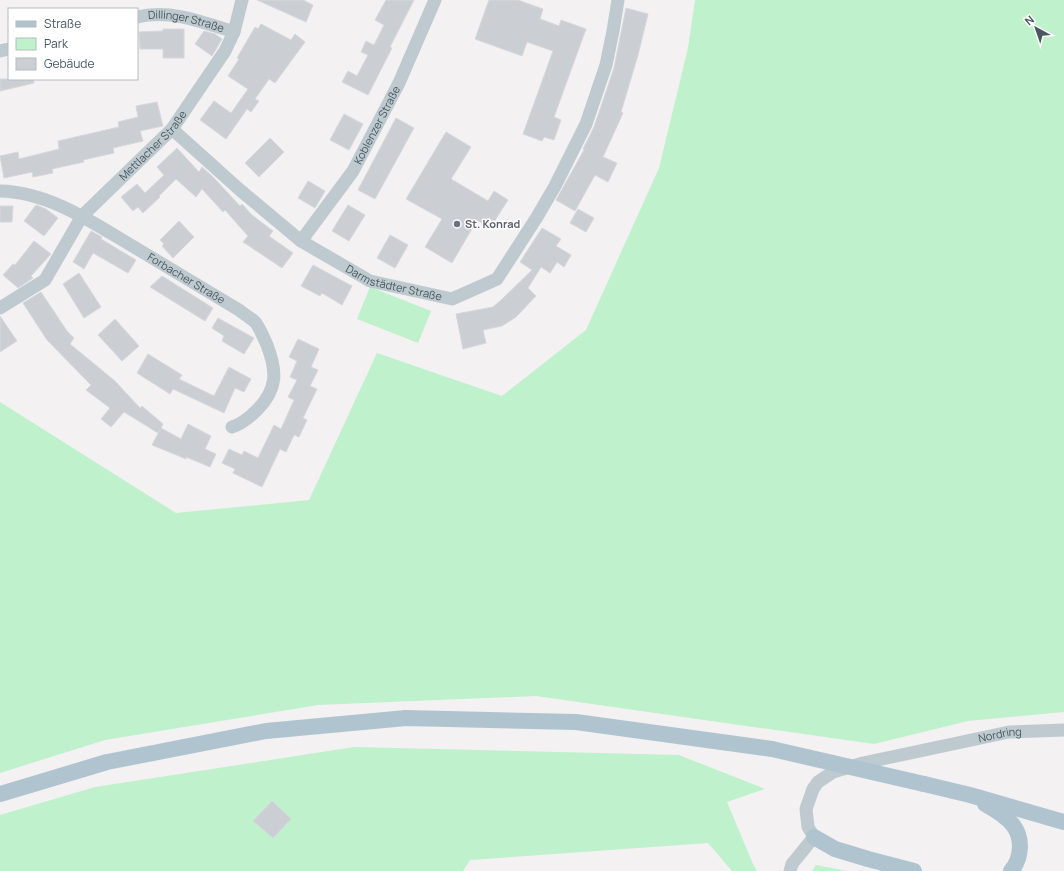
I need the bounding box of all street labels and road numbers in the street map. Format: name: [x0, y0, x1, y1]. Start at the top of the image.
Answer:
street label: Dillinger Straße: [148, 7, 227, 35]
street label: Koblenzer Straße: [350, 83, 404, 167]
street label: Mettlacher Straße: [115, 107, 190, 183]
street label: Forbacher Straße: [145, 249, 229, 307]
street label: Darmstädter Straße: [343, 261, 444, 304]
street label: Nordring: [977, 724, 1022, 745]

